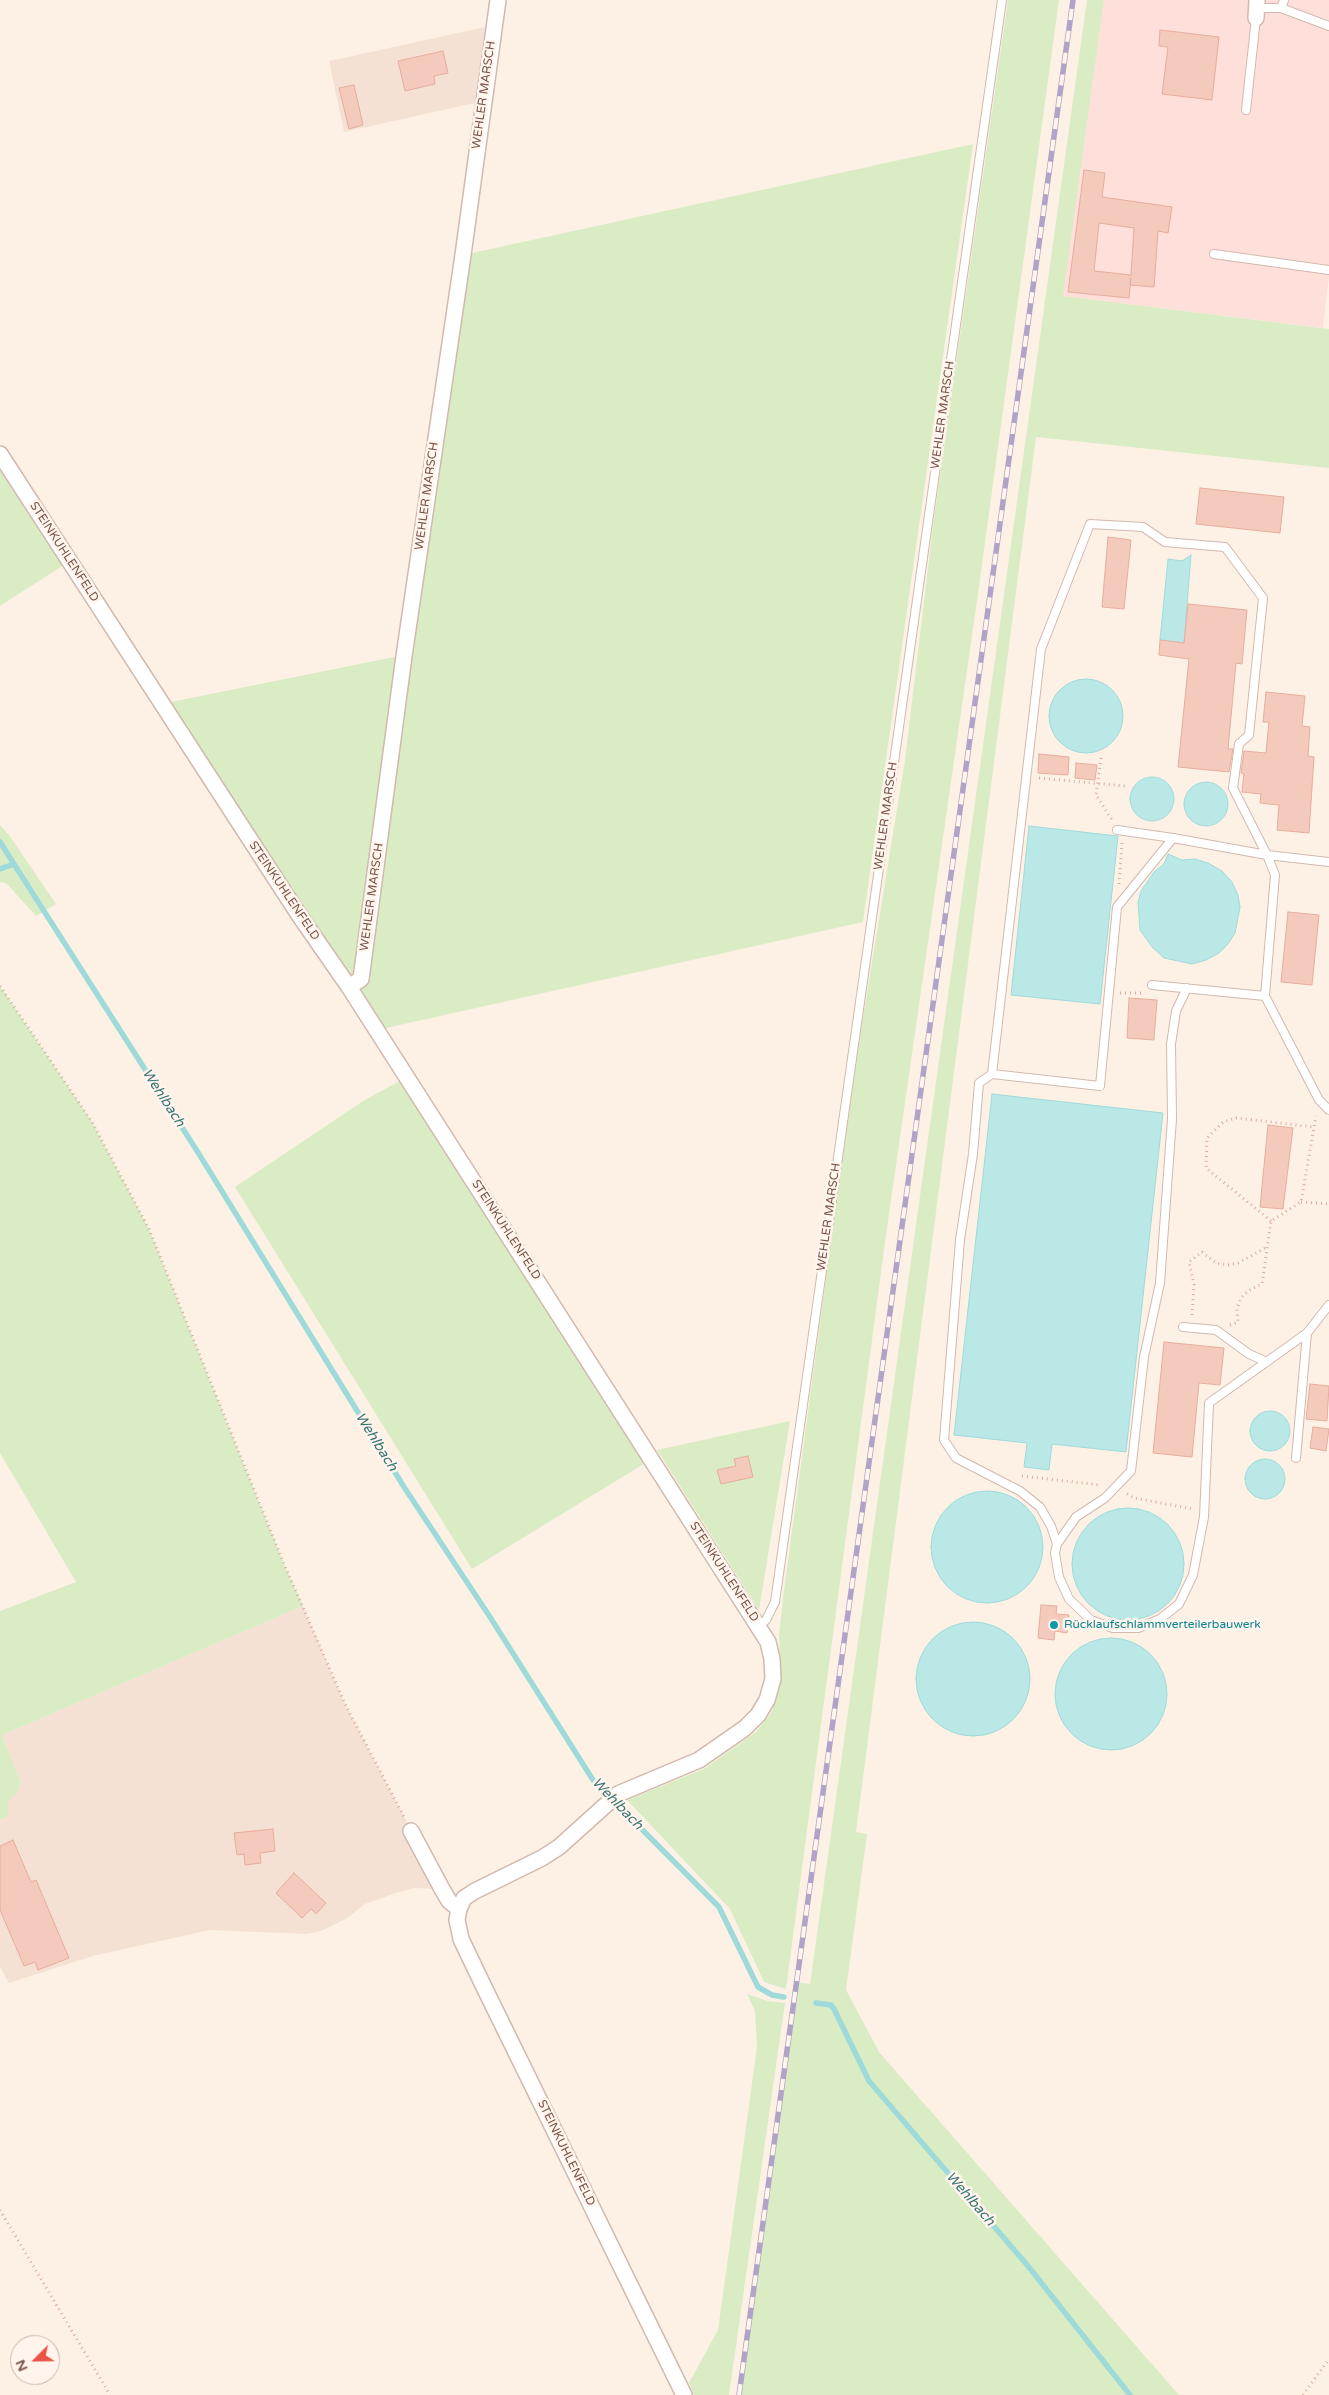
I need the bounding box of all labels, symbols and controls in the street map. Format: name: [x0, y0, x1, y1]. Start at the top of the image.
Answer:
street label: WEHLER MARSCH: [469, 40, 499, 150]
street label: WEHLER MARSCH: [928, 360, 958, 470]
street label: WEHLER MARSCH: [412, 441, 442, 551]
street label: STEINKUHLENFELD: [26, 499, 102, 605]
street label: WEHLER MARSCH: [871, 761, 901, 871]
street label: STEINKUHLENFELD: [246, 839, 322, 943]
street label: WEHLER MARSCH: [357, 842, 387, 952]
water label: Wehlbach: [138, 1066, 188, 1130]
street label: WEHLER MARSCH: [814, 1162, 844, 1272]
street label: STEINKUHLENFELD: [468, 1177, 544, 1283]
water label: Wehlbach: [351, 1409, 401, 1475]
street label: STEINKUHLENFELD: [686, 1519, 762, 1625]
place label: Rücklaufschlammverteilerbauwerk: [1064, 1618, 1261, 1632]
marker: Rücklaufschlammverteilerbauwerk: [1048, 1619, 1060, 1631]
water label: Wehlbach: [588, 1774, 646, 1834]
street label: STEINKUHLENFELD: [534, 2098, 598, 2208]
water label: Wehlbach: [942, 2169, 998, 2229]
north arrow: [10, 2335, 60, 2385]
text: N: [12, 2357, 32, 2374]

